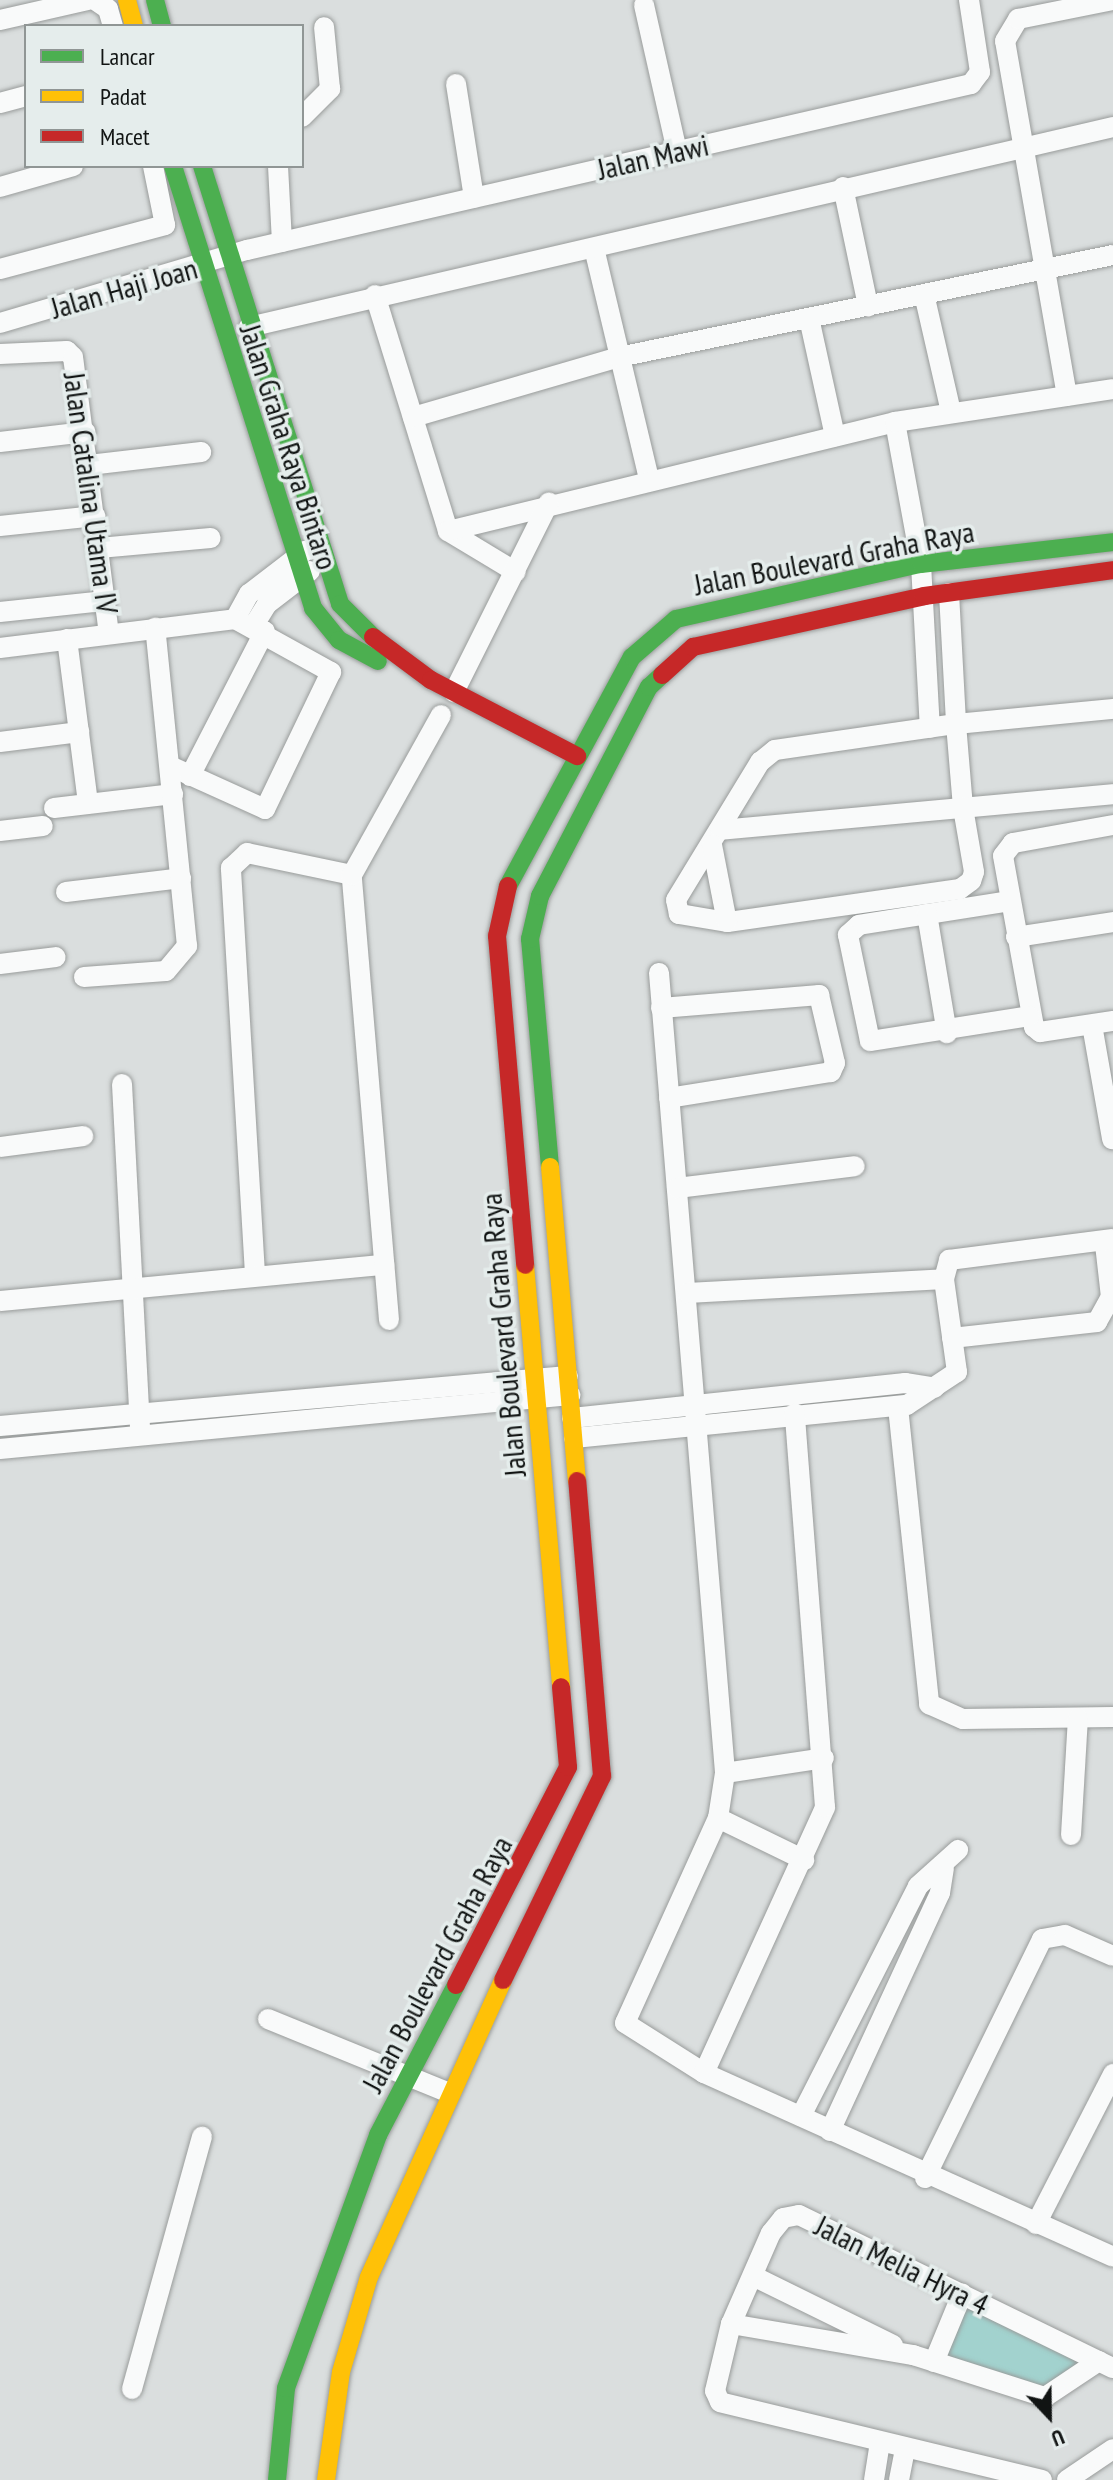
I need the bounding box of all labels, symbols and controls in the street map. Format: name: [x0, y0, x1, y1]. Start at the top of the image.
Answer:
legend: [24, 24, 304, 168]
text: Lancar: [100, 41, 154, 72]
text: Padat: [100, 81, 146, 112]
text: Macet: [100, 121, 150, 152]
street label: Jalan Mawi: [594, 127, 712, 187]
street label: Jalan Haji Joan: [47, 250, 201, 326]
street label: Jalan Graha Raya Bintaro: [232, 320, 346, 574]
street label: Jalan Catalina Utama IV: [56, 370, 126, 616]
street label: Jalan Boulevard Graha Raya: [691, 513, 977, 603]
street label: Jalan Boulevard Graha Raya: [473, 1192, 533, 1478]
street label: Jalan Boulevard Graha Raya: [354, 1830, 520, 2098]
street label: Jalan Melia Hyra 4: [809, 2207, 995, 2323]
north arrow: [1009, 2376, 1089, 2456]
text: U: [1047, 2423, 1068, 2453]

